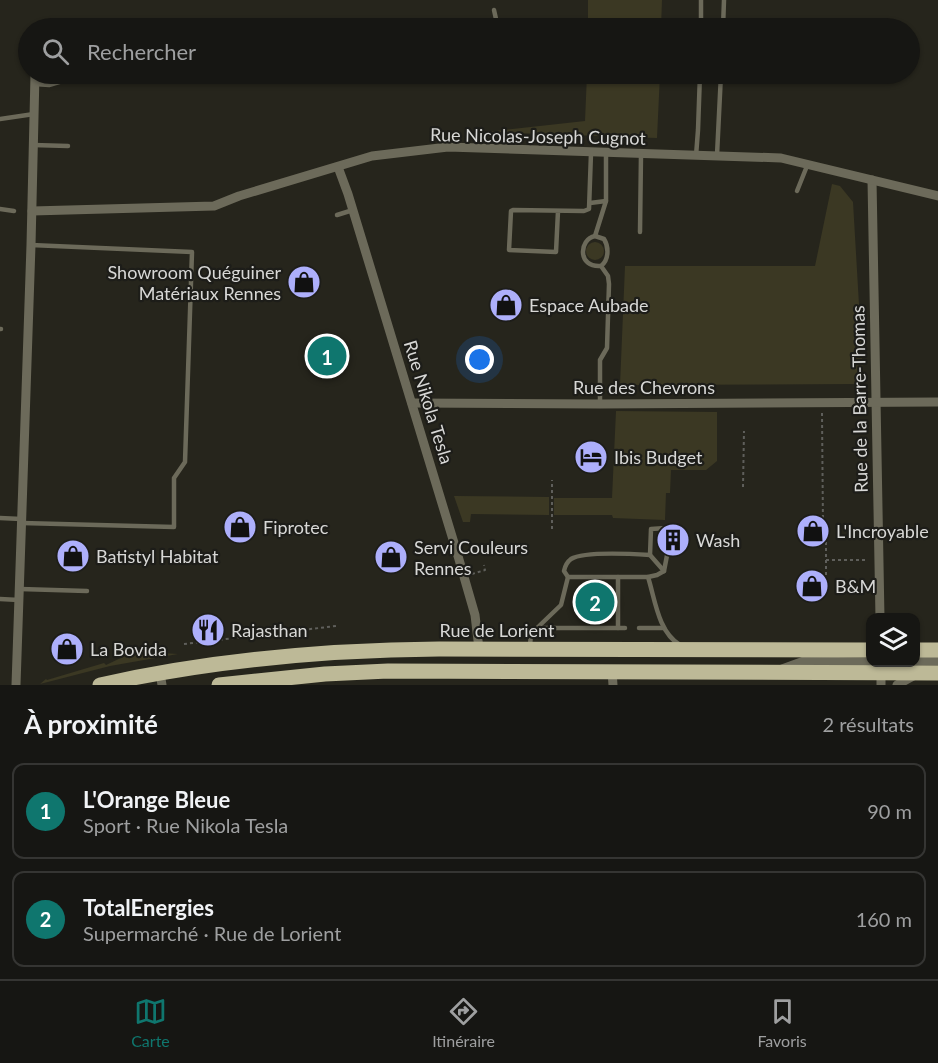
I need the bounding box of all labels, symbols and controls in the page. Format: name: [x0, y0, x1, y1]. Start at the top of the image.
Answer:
search box: [18, 18, 920, 84]
icon: search: [39, 35, 72, 68]
text: Rechercher: [87, 38, 196, 65]
street label: Rue Nicolas-Joseph Cugnot: [430, 123, 647, 149]
place label: Showroom Quéguiner Matériaux Rennes: [107, 261, 281, 304]
shop icon: Showroom Quéguiner Matériaux Rennes: [286, 264, 322, 300]
shop icon: Espace Aubade: [488, 287, 524, 323]
place label: Espace Aubade: [529, 294, 649, 316]
street label: Rue de la Barre-Thomas: [846, 305, 872, 493]
pin: 1: [308, 334, 346, 378]
street label: Rue Nikola Tesla: [400, 338, 458, 466]
your location: [465, 345, 494, 374]
street label: Rue des Chevrons: [573, 376, 715, 398]
hotel icon: Ibis Budget: [573, 439, 609, 475]
place label: Ibis Budget: [614, 446, 703, 468]
shop icon: Fiprotec: [222, 509, 258, 545]
shop icon: L'Incroyable: [795, 513, 831, 549]
place label: Fiprotec: [263, 516, 329, 538]
place label: L'Incroyable: [836, 520, 929, 542]
building icon: Wash: [655, 522, 691, 558]
place label: Wash: [696, 529, 740, 551]
place label: Servi Couleurs Rennes: [414, 536, 528, 579]
shop icon: Batistyl Habitat: [55, 538, 91, 574]
shop icon: Servi Couleurs Rennes: [373, 539, 409, 575]
place label: Batistyl Habitat: [96, 545, 219, 567]
shop icon: B&M: [794, 568, 830, 604]
place label: B&M: [835, 575, 876, 597]
pin: 2: [576, 580, 614, 624]
restaurant icon: Rajasthan: [190, 612, 226, 648]
map controls: [866, 613, 920, 667]
button: layers: [866, 613, 920, 667]
place label: Rajasthan: [231, 619, 308, 641]
street label: Rue de Lorient: [440, 619, 555, 641]
shop icon: La Bovida: [49, 631, 85, 667]
place label: La Bovida: [90, 638, 167, 660]
text: À proximité: [24, 708, 158, 740]
text: 2 résultats: [823, 712, 914, 736]
text: L'Orange Bleue: [83, 786, 230, 813]
text: 1: [40, 799, 51, 823]
text: 90 m: [867, 799, 912, 823]
text: Sport · Rue Nikola Tesla: [83, 813, 288, 837]
text: TotalEnergies: [83, 894, 214, 921]
text: 2: [40, 907, 51, 931]
text: 160 m: [856, 907, 912, 931]
text: Supermarché · Rue de Lorient: [83, 921, 341, 945]
tab: Carte: [131, 995, 170, 1050]
tab: Itinéraire: [432, 995, 495, 1050]
tab: Favoris: [757, 995, 807, 1050]

